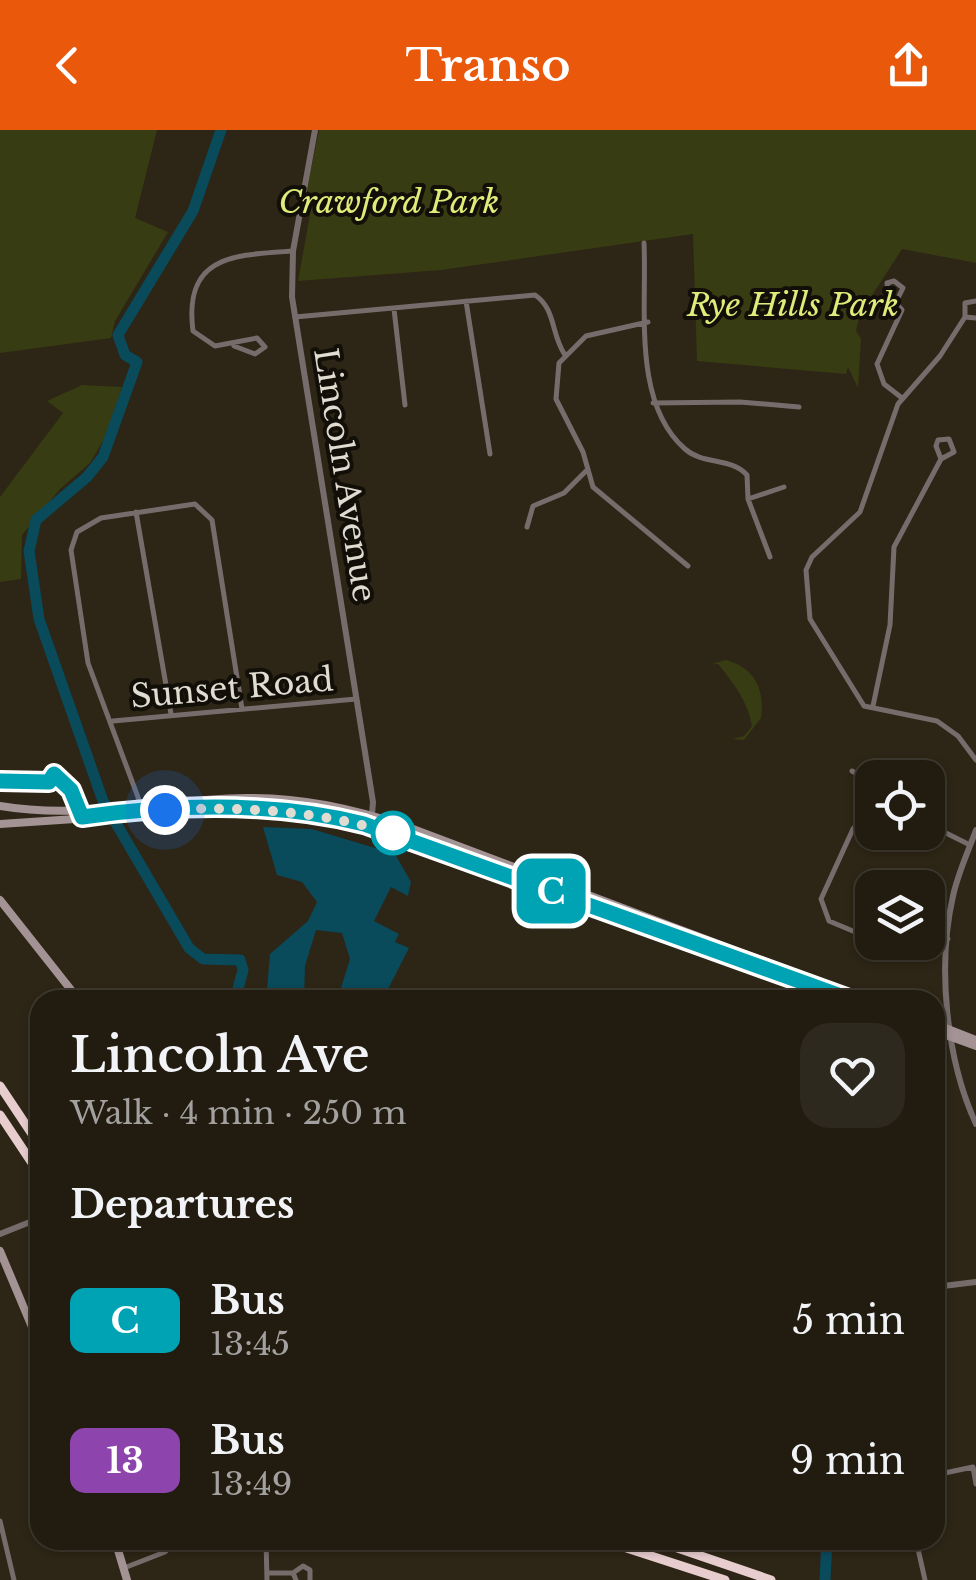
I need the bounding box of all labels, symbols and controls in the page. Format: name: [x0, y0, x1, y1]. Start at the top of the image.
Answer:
text: Transo: [405, 37, 571, 93]
icon: back: [40, 38, 95, 93]
icon: share: [881, 38, 936, 93]
park label: Crawford Park: [279, 182, 499, 222]
park label: Rye Hills Park: [686, 285, 899, 325]
street label: Lincoln Avenue: [305, 345, 385, 605]
street label: Sunset Road: [129, 659, 335, 717]
map controls: [855, 760, 945, 960]
button: locate: [855, 760, 945, 850]
your location: [140, 785, 190, 835]
unlabelled marker: [372, 812, 414, 854]
line badge: C: [518, 858, 584, 924]
text: C: [537, 870, 565, 913]
button: layers: [855, 870, 945, 960]
button: heart: [800, 1023, 905, 1128]
text: Lincoln Ave: [70, 1025, 370, 1085]
text: Walk · 4 min · 250 m: [70, 1093, 407, 1133]
text: Departures: [70, 1181, 294, 1228]
text: Bus: [210, 1277, 285, 1324]
text: 5 min: [793, 1297, 905, 1344]
text: C: [111, 1299, 139, 1342]
text: 13:45: [210, 1324, 290, 1364]
text: Bus: [210, 1417, 285, 1464]
text: 9 min: [790, 1437, 905, 1484]
text: 13: [106, 1439, 144, 1482]
text: 13:49: [210, 1464, 292, 1504]

